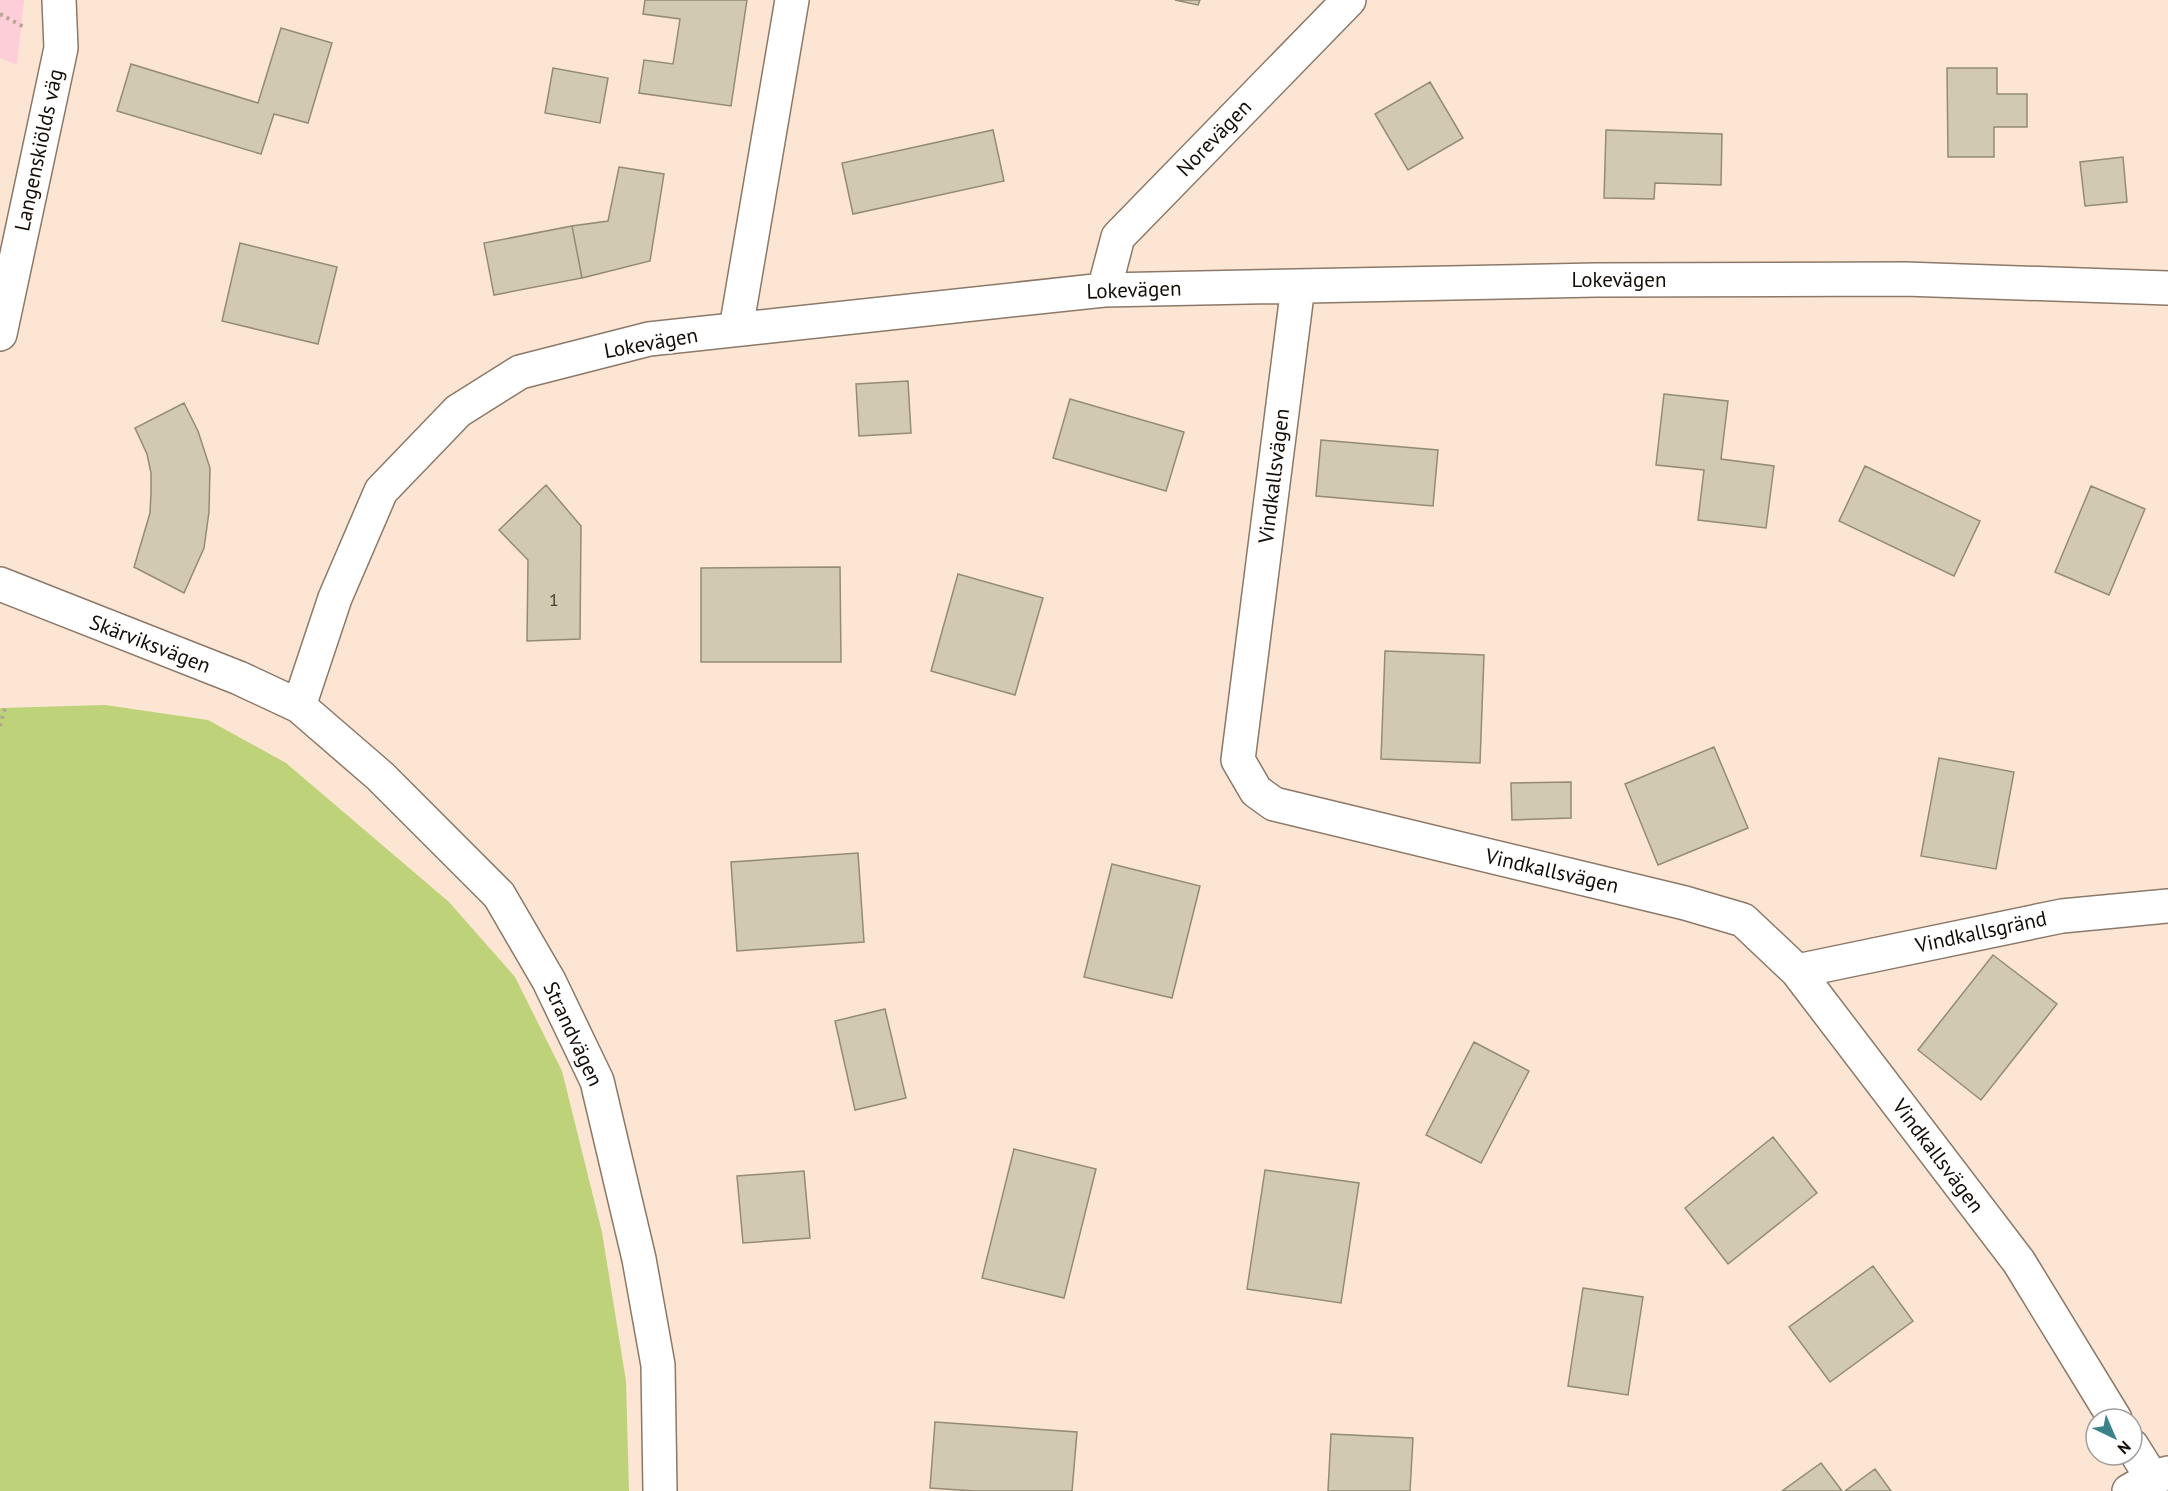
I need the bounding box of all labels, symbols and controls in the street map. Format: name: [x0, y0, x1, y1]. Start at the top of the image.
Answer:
street label: Langenskiölds väg: [8, 66, 69, 233]
street label: Norevägen: [1170, 93, 1257, 182]
street label: Lokevägen: [1572, 266, 1666, 293]
street label: Lokevägen: [1086, 274, 1182, 305]
street label: Lokevägen: [602, 321, 700, 364]
street label: Vindkallsvägen: [1252, 407, 1295, 546]
house number: 1: [549, 588, 559, 611]
street label: Skärviksvägen: [86, 608, 214, 679]
street label: Vindkallsvägen: [1482, 842, 1621, 899]
street label: Vindkallsgränd: [1912, 904, 2049, 959]
street label: Strandvägen: [537, 977, 609, 1091]
street label: Vindkallsvägen: [1886, 1093, 1990, 1218]
north arrow: [2084, 1407, 2144, 1467]
text: N: [2114, 1437, 2135, 1459]

